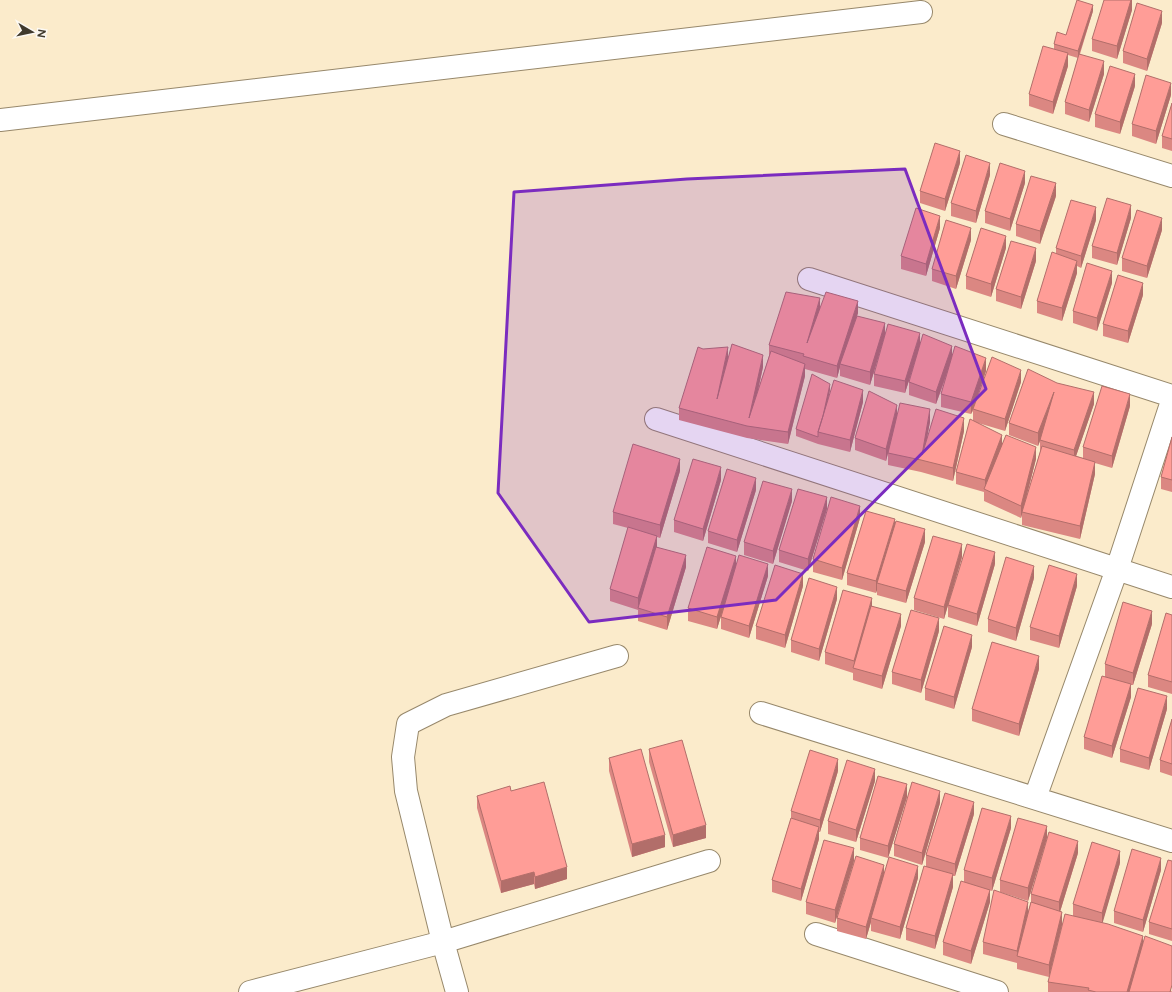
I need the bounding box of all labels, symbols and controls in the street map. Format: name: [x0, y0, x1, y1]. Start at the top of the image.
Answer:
north arrow: [12, 12, 52, 52]
text: N: [34, 28, 48, 39]

